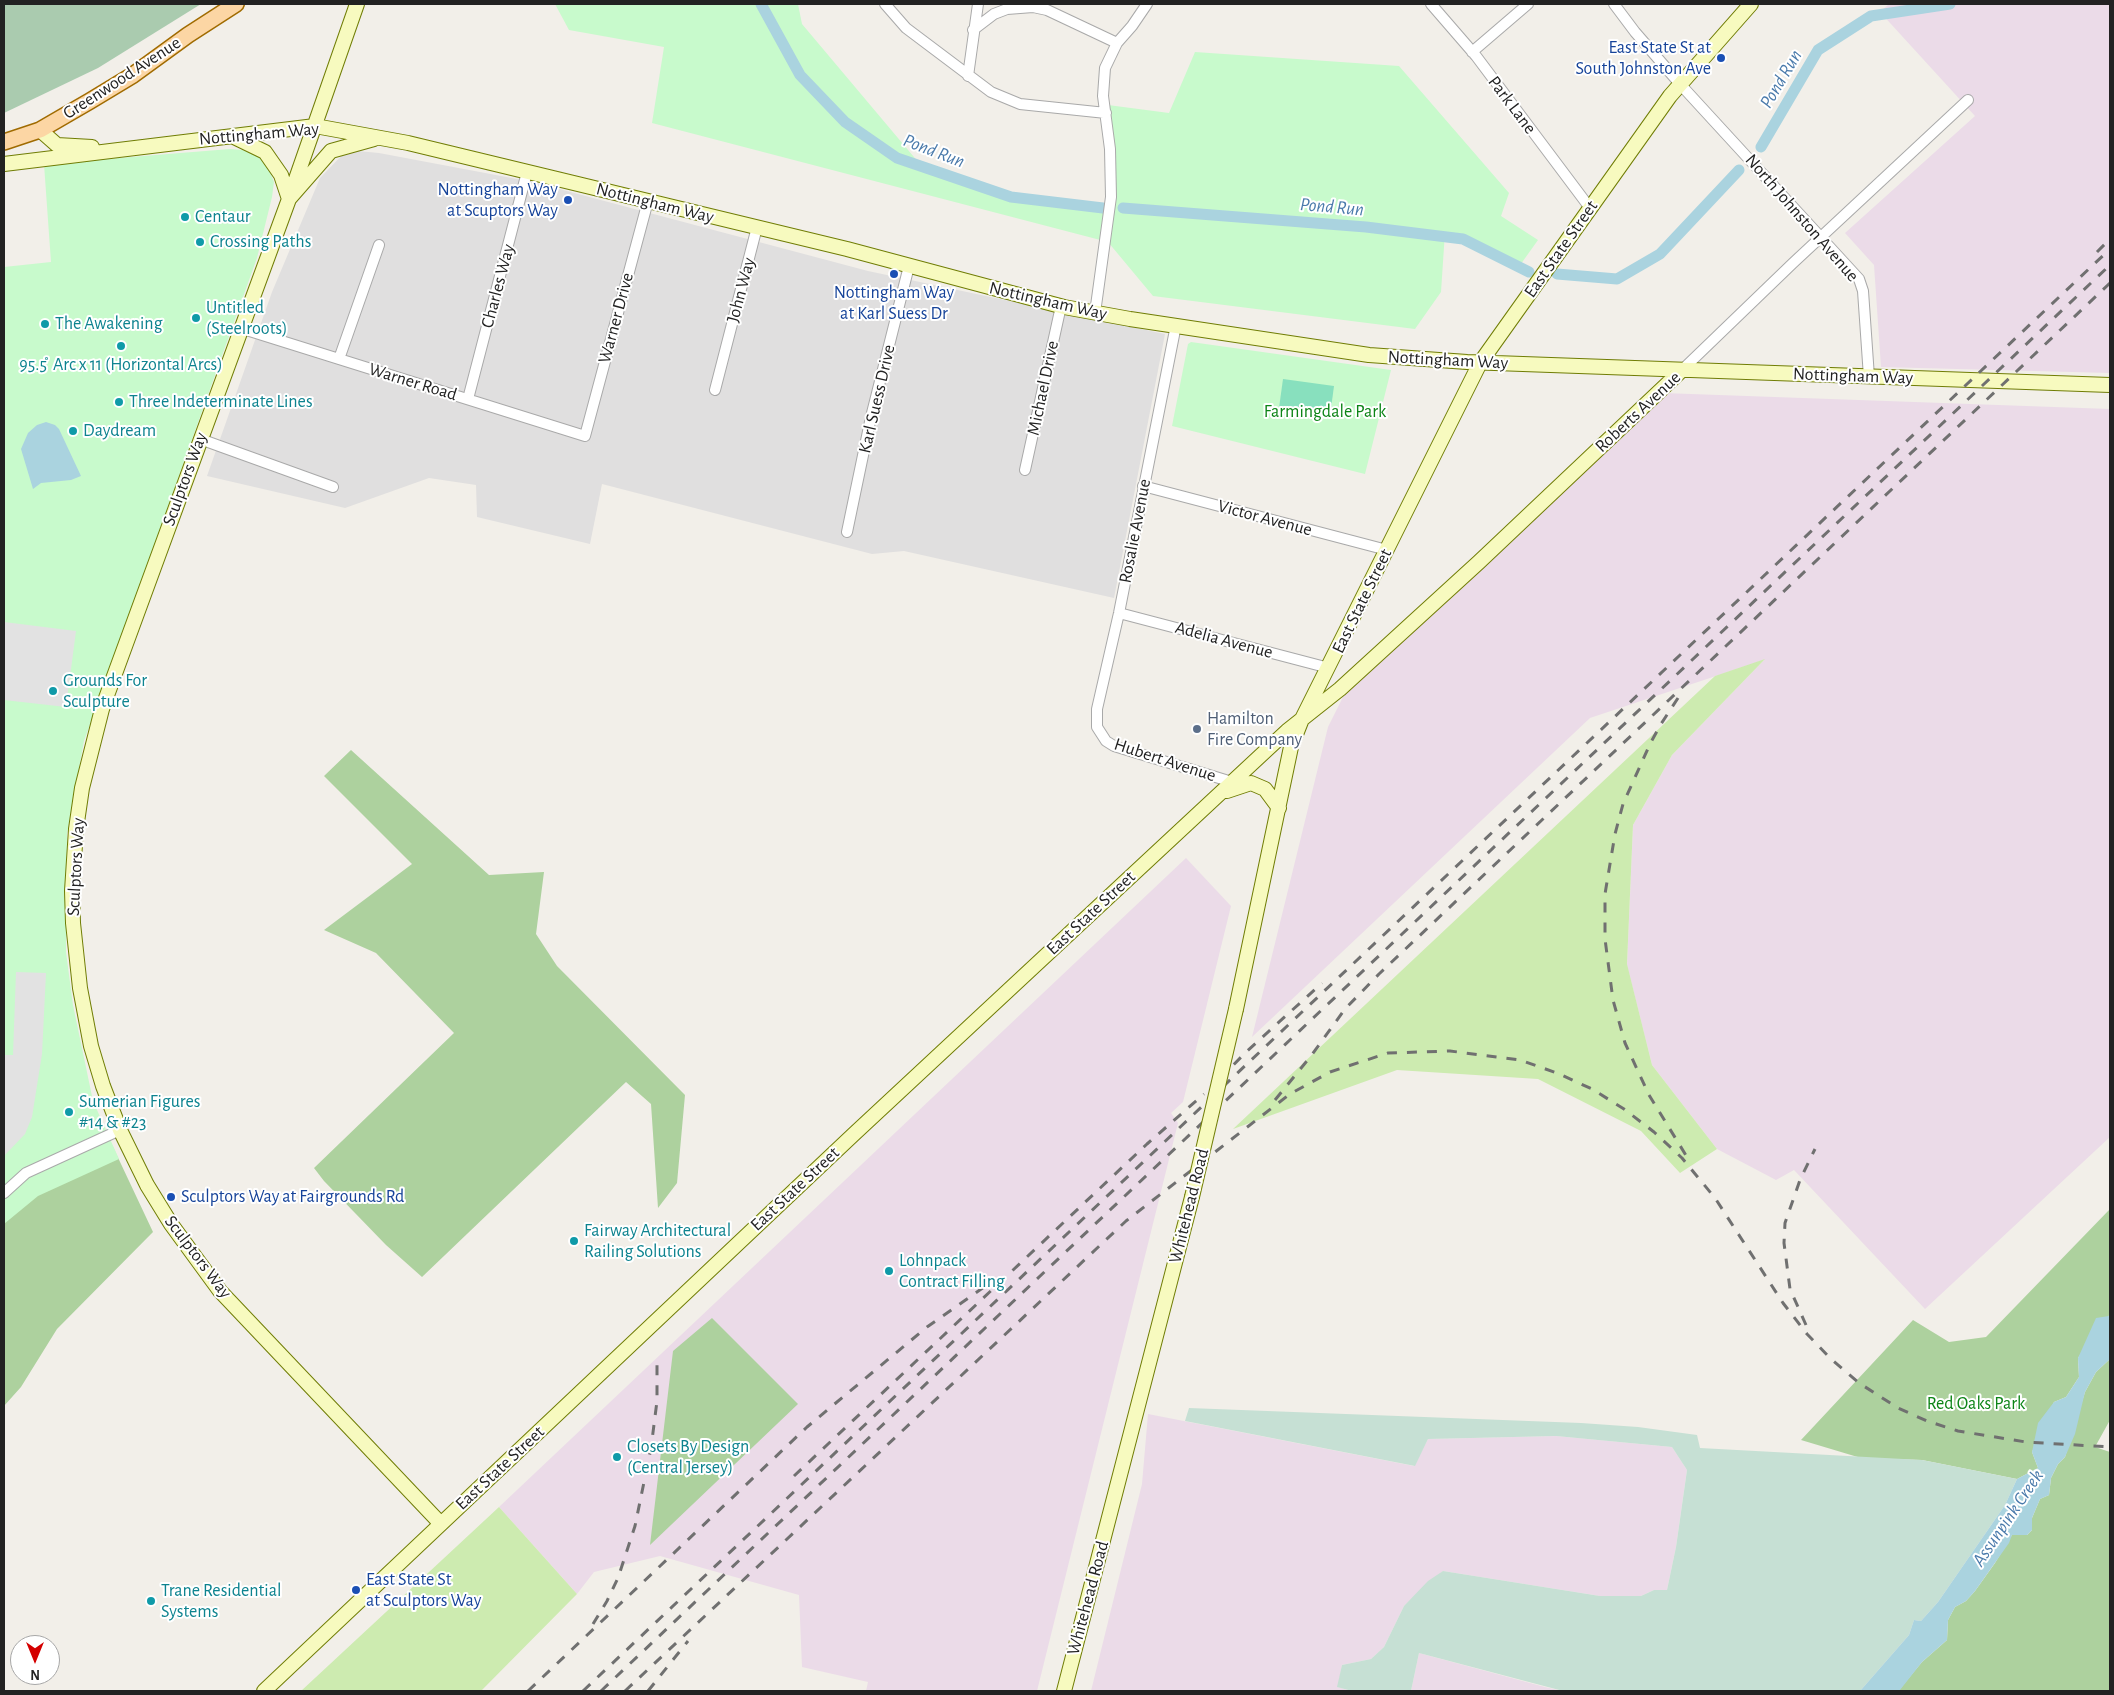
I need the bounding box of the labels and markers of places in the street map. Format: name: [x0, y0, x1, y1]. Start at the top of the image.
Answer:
place label: East State St at South Johnston Ave: [1575, 37, 1711, 80]
marker: East State St at South Johnston Ave: [1715, 52, 1727, 64]
place label: Nottingham Way at Scuptors Way: [438, 179, 558, 222]
marker: Nottingham Way at Scuptors Way: [562, 194, 574, 206]
place label: Centaur: [195, 206, 250, 228]
marker: Centaur: [179, 211, 191, 223]
place label: Crossing Paths: [210, 231, 311, 253]
marker: Crossing Paths: [194, 236, 206, 248]
marker: Nottingham Way at Karl Suess Dr: [888, 268, 900, 280]
place label: Nottingham Way at Karl Suess Dr: [834, 282, 954, 324]
place label: Untitled (Steelroots): [206, 297, 288, 340]
marker: Untitled (Steelroots): [190, 312, 202, 324]
place label: The Awakening: [55, 313, 162, 335]
marker: The Awakening: [39, 318, 51, 330]
marker: 95.5 ̊ Arc x 11 (Horizontal Arcs): [115, 340, 127, 352]
place label: 95.5 ̊ Arc x 11 (Horizontal Arcs): [19, 354, 223, 376]
place label: Three Indeterminate Lines: [129, 391, 313, 413]
marker: Three Indeterminate Lines: [113, 396, 125, 408]
place label: Daydream: [83, 420, 156, 442]
marker: Daydream: [67, 425, 79, 437]
place label: Grounds For Sculpture: [63, 670, 147, 712]
marker: Grounds For Sculpture: [47, 685, 59, 697]
place label: Hamilton Fire Company: [1207, 708, 1302, 751]
marker: Hamilton Fire Company: [1191, 723, 1203, 735]
place label: Sumerian Figures #14 & #23: [79, 1091, 200, 1134]
marker: Sumerian Figures #14 & #23: [63, 1106, 75, 1118]
place label: Sculptors Way at Fairgrounds Rd: [181, 1186, 404, 1208]
marker: Sculptors Way at Fairgrounds Rd: [165, 1191, 177, 1203]
place label: Fairway Architectural Railing Solutions: [584, 1220, 731, 1262]
marker: Fairway Architectural Railing Solutions: [568, 1235, 580, 1247]
place label: Lohnpack Contract Filling: [899, 1250, 1005, 1292]
marker: Lohnpack Contract Filling: [883, 1265, 895, 1277]
place label: Closets By Design (Central Jersey): [627, 1436, 749, 1478]
marker: Closets By Design (Central Jersey): [611, 1451, 623, 1463]
place label: East State St at Sculptors Way: [366, 1569, 481, 1612]
place label: Trane Residential Systems: [161, 1580, 281, 1622]
marker: East State St at Sculptors Way: [350, 1584, 362, 1596]
marker: Trane Residential Systems: [145, 1595, 157, 1607]

